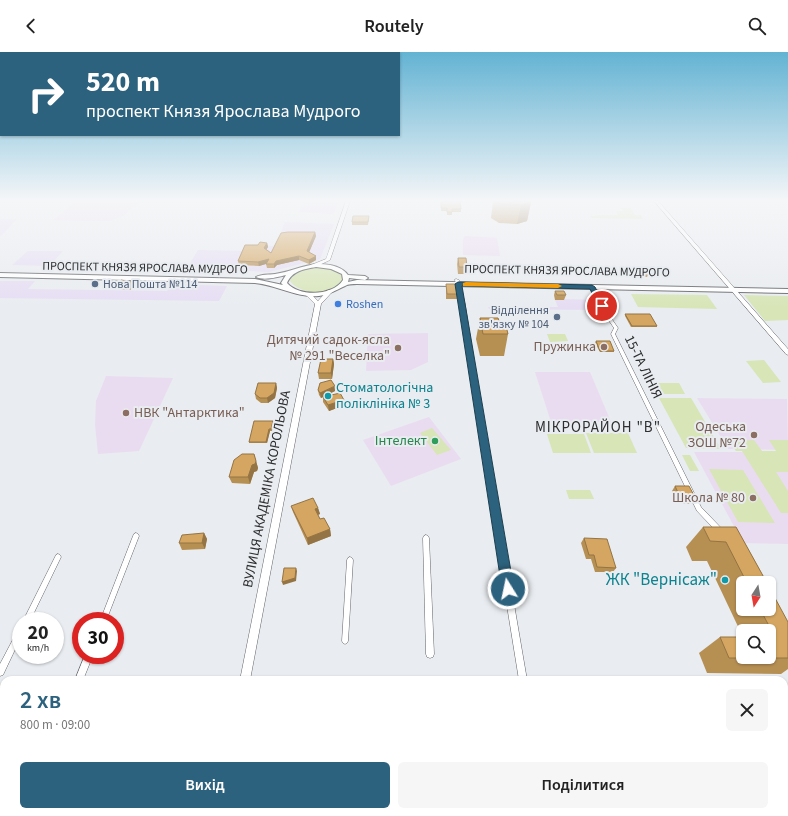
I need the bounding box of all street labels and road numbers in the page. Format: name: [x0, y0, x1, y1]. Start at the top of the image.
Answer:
street label: ПРОСПЕКТ КНЯЗЯ ЯРОСЛАВА МУДРОГО: [42, 258, 248, 278]
street label: ПРОСПЕКТ КНЯЗЯ ЯРОСЛАВА МУДРОГО: [464, 261, 670, 281]
street label: 15-ТА ЛІНІЯ: [619, 332, 667, 402]
street label: ВУЛИЦЯ АКАДЕМІКА КОРОЛЬОВА: [238, 388, 296, 590]

